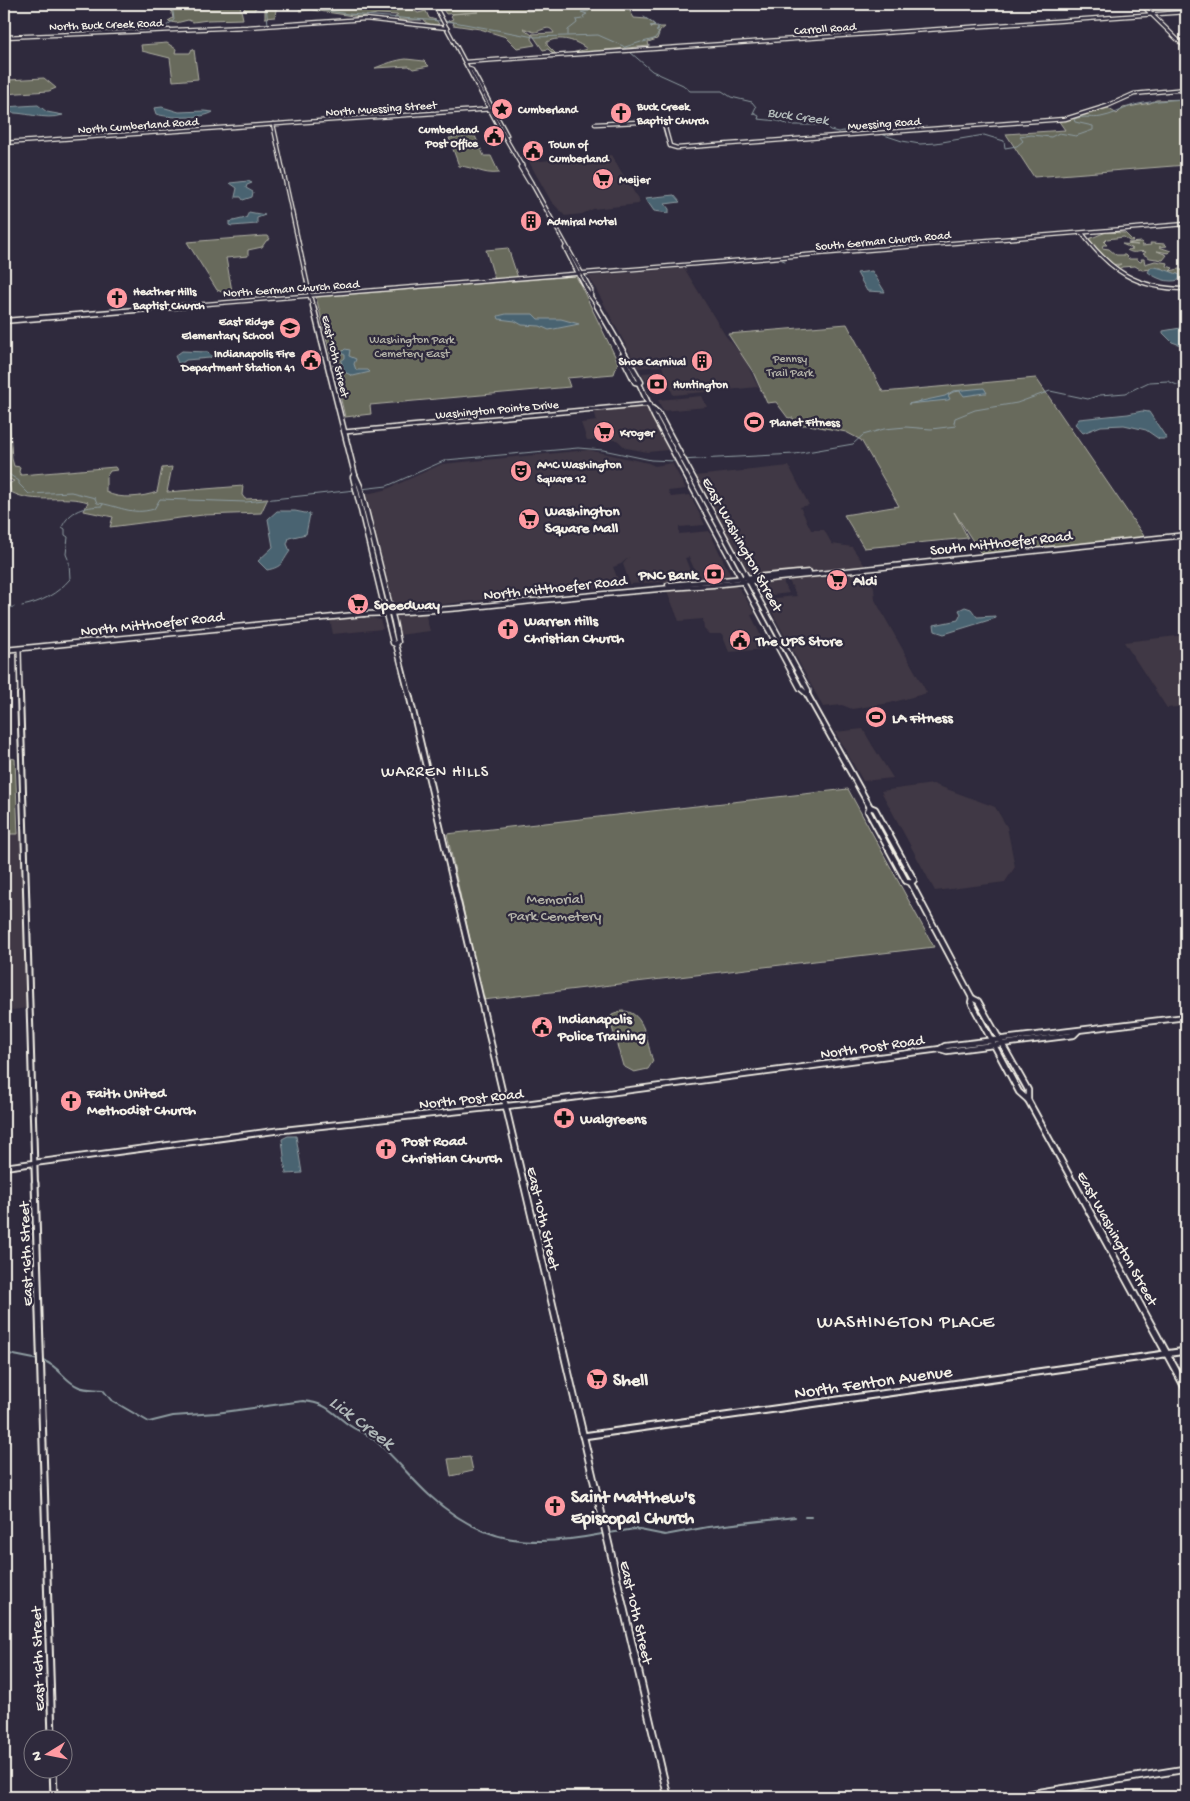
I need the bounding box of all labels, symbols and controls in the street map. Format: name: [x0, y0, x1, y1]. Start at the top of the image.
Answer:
street label: North Buck Creek Road: [49, 17, 164, 35]
street label: Carroll Road: [794, 21, 858, 39]
place icon: Cumberland: [490, 97, 514, 121]
street label: North Muessing Street: [325, 99, 438, 121]
church icon: Buck Creek Baptist Church: [609, 101, 633, 125]
place label: Buck Creek Baptist Church: [636, 101, 709, 129]
place label: Cumberland: [517, 104, 579, 118]
water label: Buck Creek: [766, 105, 831, 130]
street label: Muessing Road: [847, 115, 922, 135]
street label: North Cumberland Road: [77, 116, 200, 138]
place label: Cumberland Post Office: [418, 124, 480, 152]
public building icon: Cumberland Post Office: [482, 124, 506, 148]
public building icon: Town of Cumberland: [521, 139, 545, 163]
place label: Town of Cumberland: [548, 139, 610, 167]
supermarket icon: Meijer: [591, 167, 615, 191]
place label: Meijer: [619, 174, 652, 188]
building icon: Admiral Motel: [519, 209, 543, 233]
place label: Admiral Motel: [546, 216, 617, 230]
street label: South German Church Road: [815, 229, 952, 255]
street label: North German Church Road: [222, 278, 361, 302]
church icon: Heather Hills Baptist Church: [105, 286, 129, 310]
place label: Heather Hills Baptist Church: [132, 286, 205, 314]
street label: East 10th Street: [317, 314, 351, 400]
place label: East Ridge Elementary School: [181, 316, 275, 344]
school or university icon: East Ridge Elementary School: [278, 316, 302, 340]
park label: Washington Park Cemetery East: [369, 334, 456, 362]
place label: Indianapolis Fire Department Station 41: [180, 348, 296, 376]
public building icon: Indianapolis Fire Department Station 41: [299, 348, 323, 372]
building icon: Shoe Carnival: [690, 349, 714, 373]
park label: Pennsy Trail Park: [766, 353, 815, 381]
place label: Shoe Carnival: [618, 356, 686, 370]
bank icon: Huntington: [645, 372, 669, 396]
place label: Huntington: [673, 379, 728, 393]
street label: Washington Pointe Drive: [435, 399, 560, 423]
sports icon: Planet Fitness: [742, 410, 766, 434]
place label: Planet Fitness: [769, 417, 841, 431]
supermarket icon: Kroger: [592, 420, 616, 444]
place label: Kroger: [619, 427, 656, 441]
theatre icon: AMC Washington Square 12: [509, 459, 533, 483]
place label: AMC Washington Square 12: [536, 459, 622, 487]
street label: East Washington Street: [697, 475, 787, 617]
place label: Washington Square Mall: [544, 503, 620, 538]
supermarket icon: Washington Square Mall: [517, 507, 541, 531]
street label: South Mitthoefer Road: [929, 527, 1074, 560]
bank icon: PNC Bank: [702, 562, 726, 586]
place label: PNC Bank: [637, 567, 700, 585]
supermarket icon: Aldi: [825, 568, 849, 592]
street label: North Mitthoefer Road: [483, 572, 629, 605]
place label: Aldi: [852, 573, 877, 591]
supermarket icon: Speedway: [346, 592, 370, 616]
place label: Speedway: [374, 597, 441, 615]
street label: North Mitthoefer Road: [80, 608, 226, 641]
place label: Warren Hills Christian Church: [523, 613, 624, 648]
church icon: Warren Hills Christian Church: [496, 617, 520, 641]
public building icon: The UPS Store: [728, 628, 752, 652]
place label: The UPS Store: [755, 633, 844, 651]
sports icon: LA Fitness: [864, 705, 888, 729]
place label: LA Fitness: [892, 710, 954, 728]
district label: WARREN HILLS: [381, 764, 489, 783]
park label: Memorial Park Cemetery: [508, 891, 602, 926]
place label: Indianapolis Police Training: [557, 1011, 646, 1046]
public building icon: Indianapolis Police Training: [530, 1015, 554, 1039]
street label: North Post Road: [819, 1032, 927, 1064]
place label: Faith United Methodist Church: [86, 1085, 196, 1120]
street label: North Post Road: [418, 1085, 525, 1114]
church icon: Faith United Methodist Church: [59, 1089, 83, 1113]
pharmacy icon: Walgreens: [552, 1106, 576, 1130]
place label: Walgreens: [579, 1111, 648, 1129]
place label: Post Road Christian Church: [401, 1133, 502, 1168]
church icon: Post Road Christian Church: [374, 1137, 398, 1161]
street label: East 10th Street: [521, 1165, 563, 1274]
street label: East Washington Street: [1072, 1169, 1162, 1311]
street label: East 16th Street: [16, 1200, 38, 1306]
district label: WASHINGTON PLACE: [817, 1312, 995, 1335]
street label: North Fenton Avenue: [793, 1362, 954, 1405]
supermarket icon: Shell: [585, 1367, 609, 1391]
place label: Shell: [613, 1371, 648, 1392]
water label: Lick Creek: [324, 1392, 399, 1457]
place label: Saint Matthew's Episcopal Church: [571, 1488, 696, 1530]
church icon: Saint Matthew's Episcopal Church: [543, 1494, 567, 1518]
street label: East 10th Street: [614, 1559, 656, 1668]
street label: East 16th Street: [28, 1605, 50, 1711]
north arrow: [22, 1728, 72, 1778]
text: N: [28, 1750, 47, 1762]

